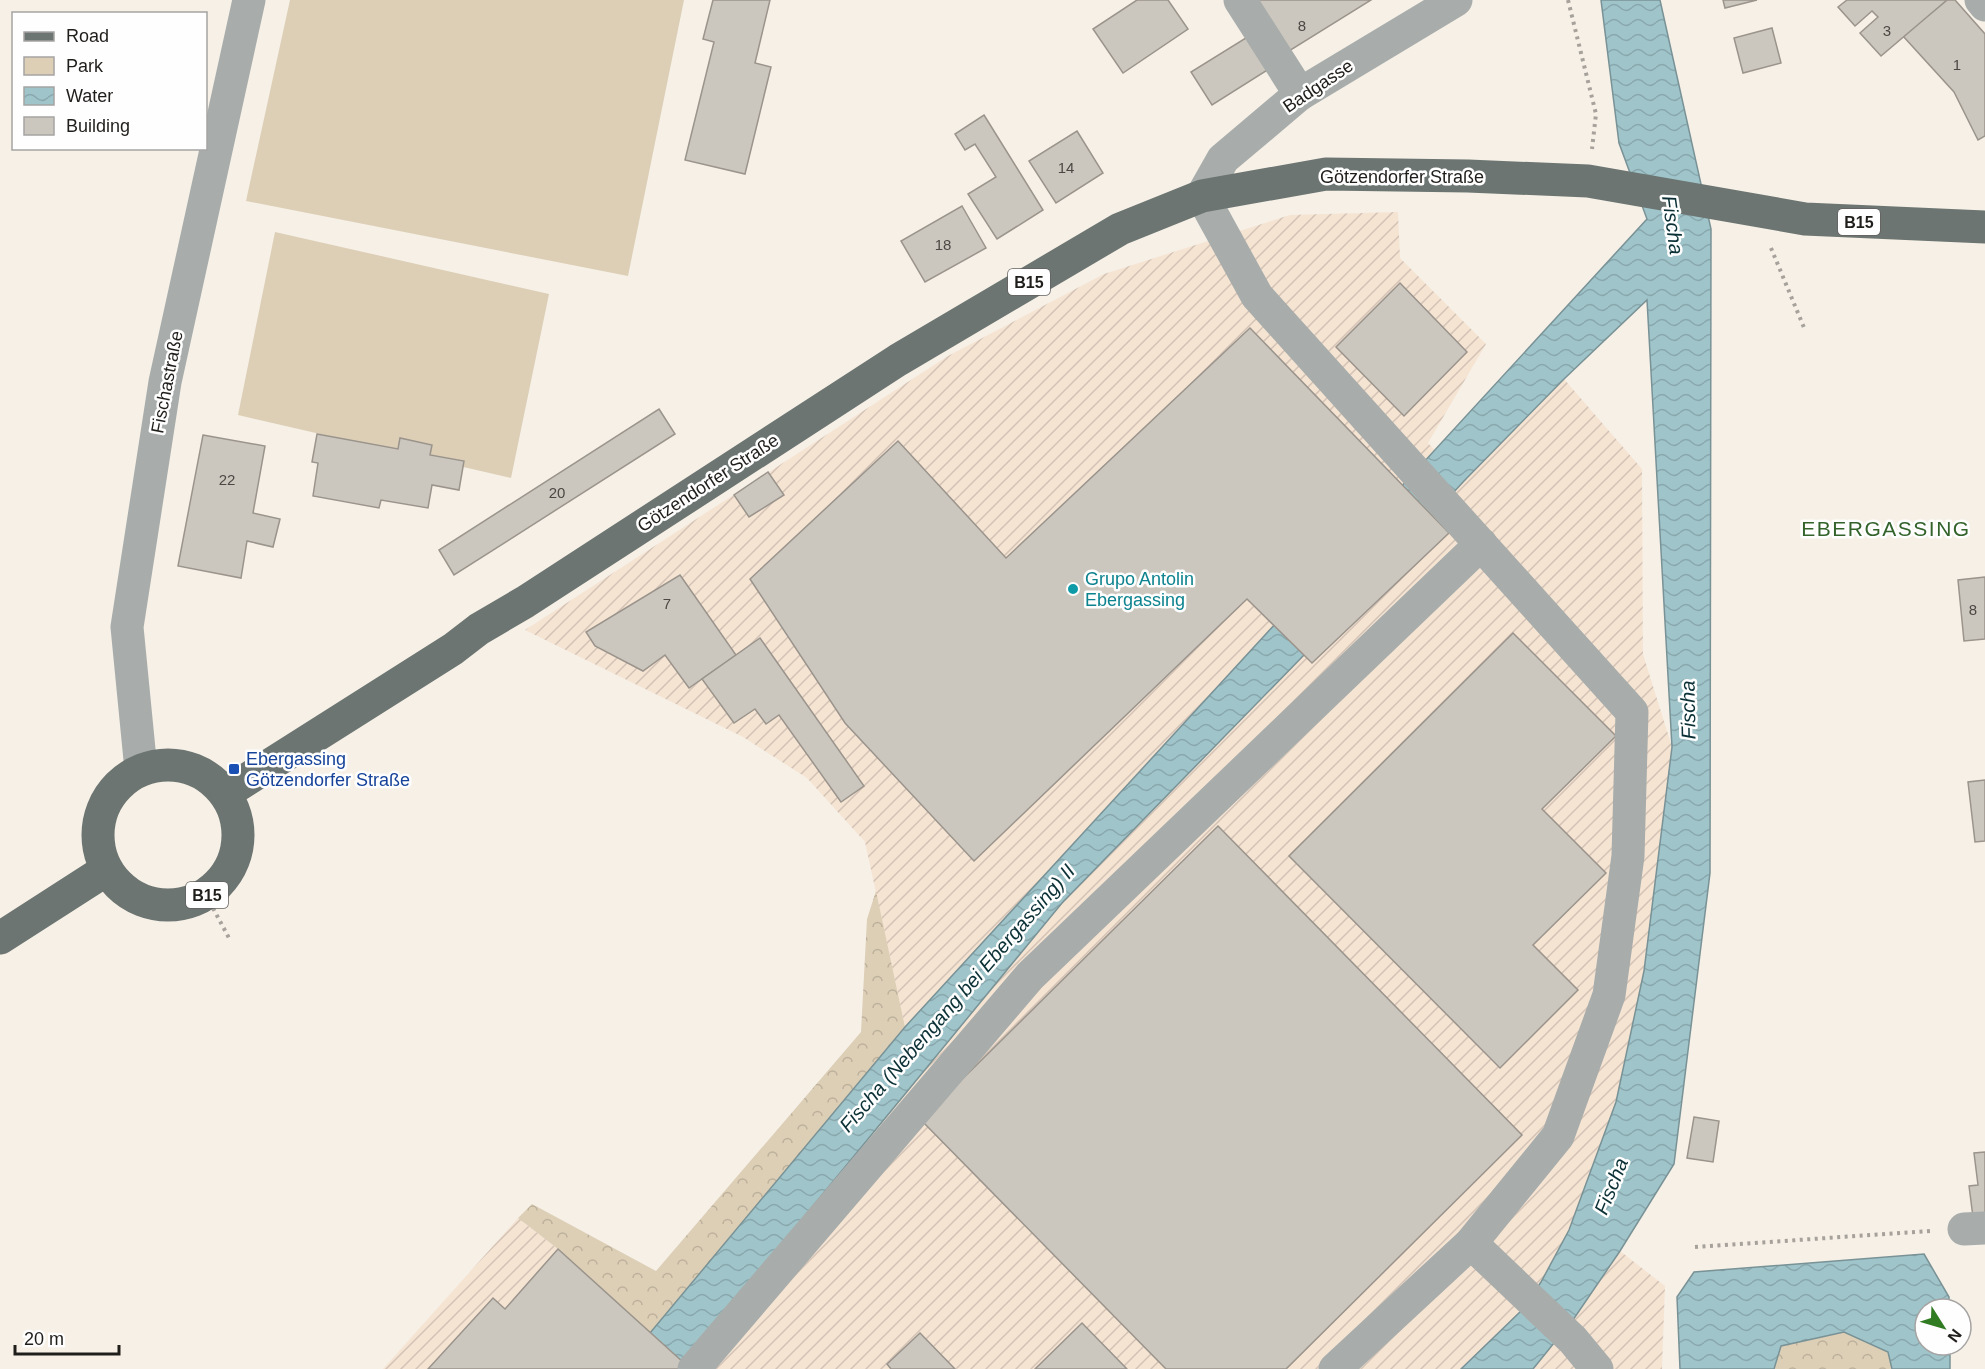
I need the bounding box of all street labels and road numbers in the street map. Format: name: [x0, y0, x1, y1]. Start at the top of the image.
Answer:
street label: Badgasse: [1279, 55, 1357, 117]
street label: Götzendorfer Straße: [1320, 167, 1484, 187]
road number: B15: [1838, 209, 1880, 235]
road number: B15: [1008, 269, 1050, 295]
street label: Fischastraße: [147, 329, 187, 435]
street label: Götzendorfer Straße: [634, 430, 782, 536]
road number: B15: [186, 882, 228, 908]

